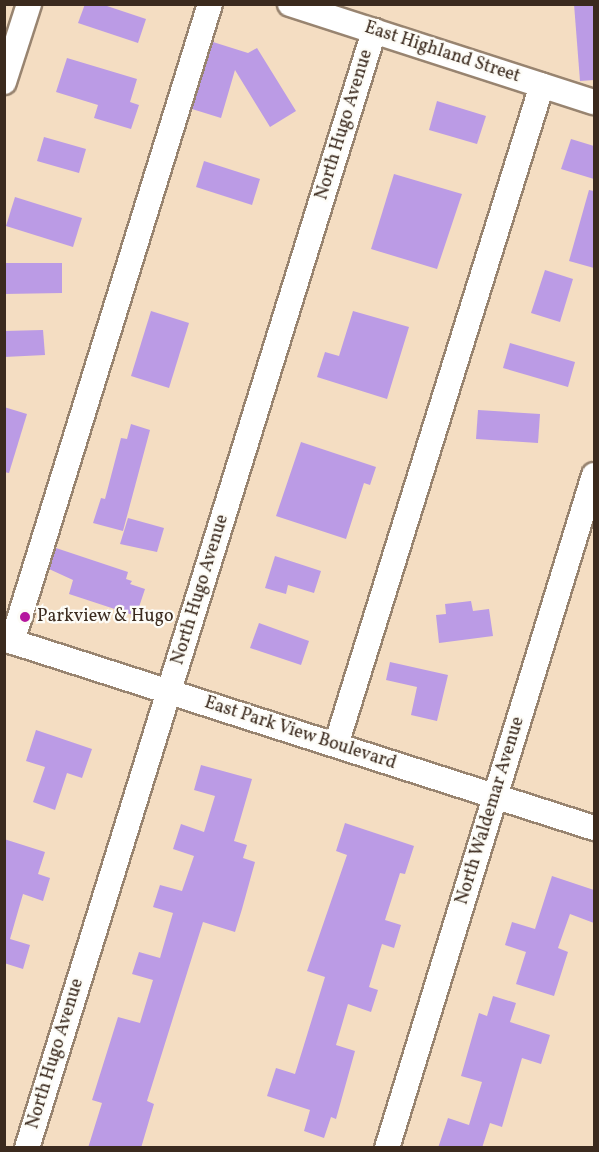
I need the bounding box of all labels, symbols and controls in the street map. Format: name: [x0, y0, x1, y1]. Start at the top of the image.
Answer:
street label: East Highland Street: [361, 18, 523, 88]
street label: North Hugo Avenue: [312, 47, 378, 203]
street label: North Hugo Avenue: [168, 512, 234, 668]
place label: Parkview & Hugo: [37, 606, 174, 628]
marker: Parkview & Hugo: [18, 610, 32, 624]
street label: East Park View Boulevard: [201, 693, 399, 775]
street label: North Waldemar Avenue: [452, 714, 530, 908]
street label: North Hugo Avenue: [23, 976, 89, 1132]

